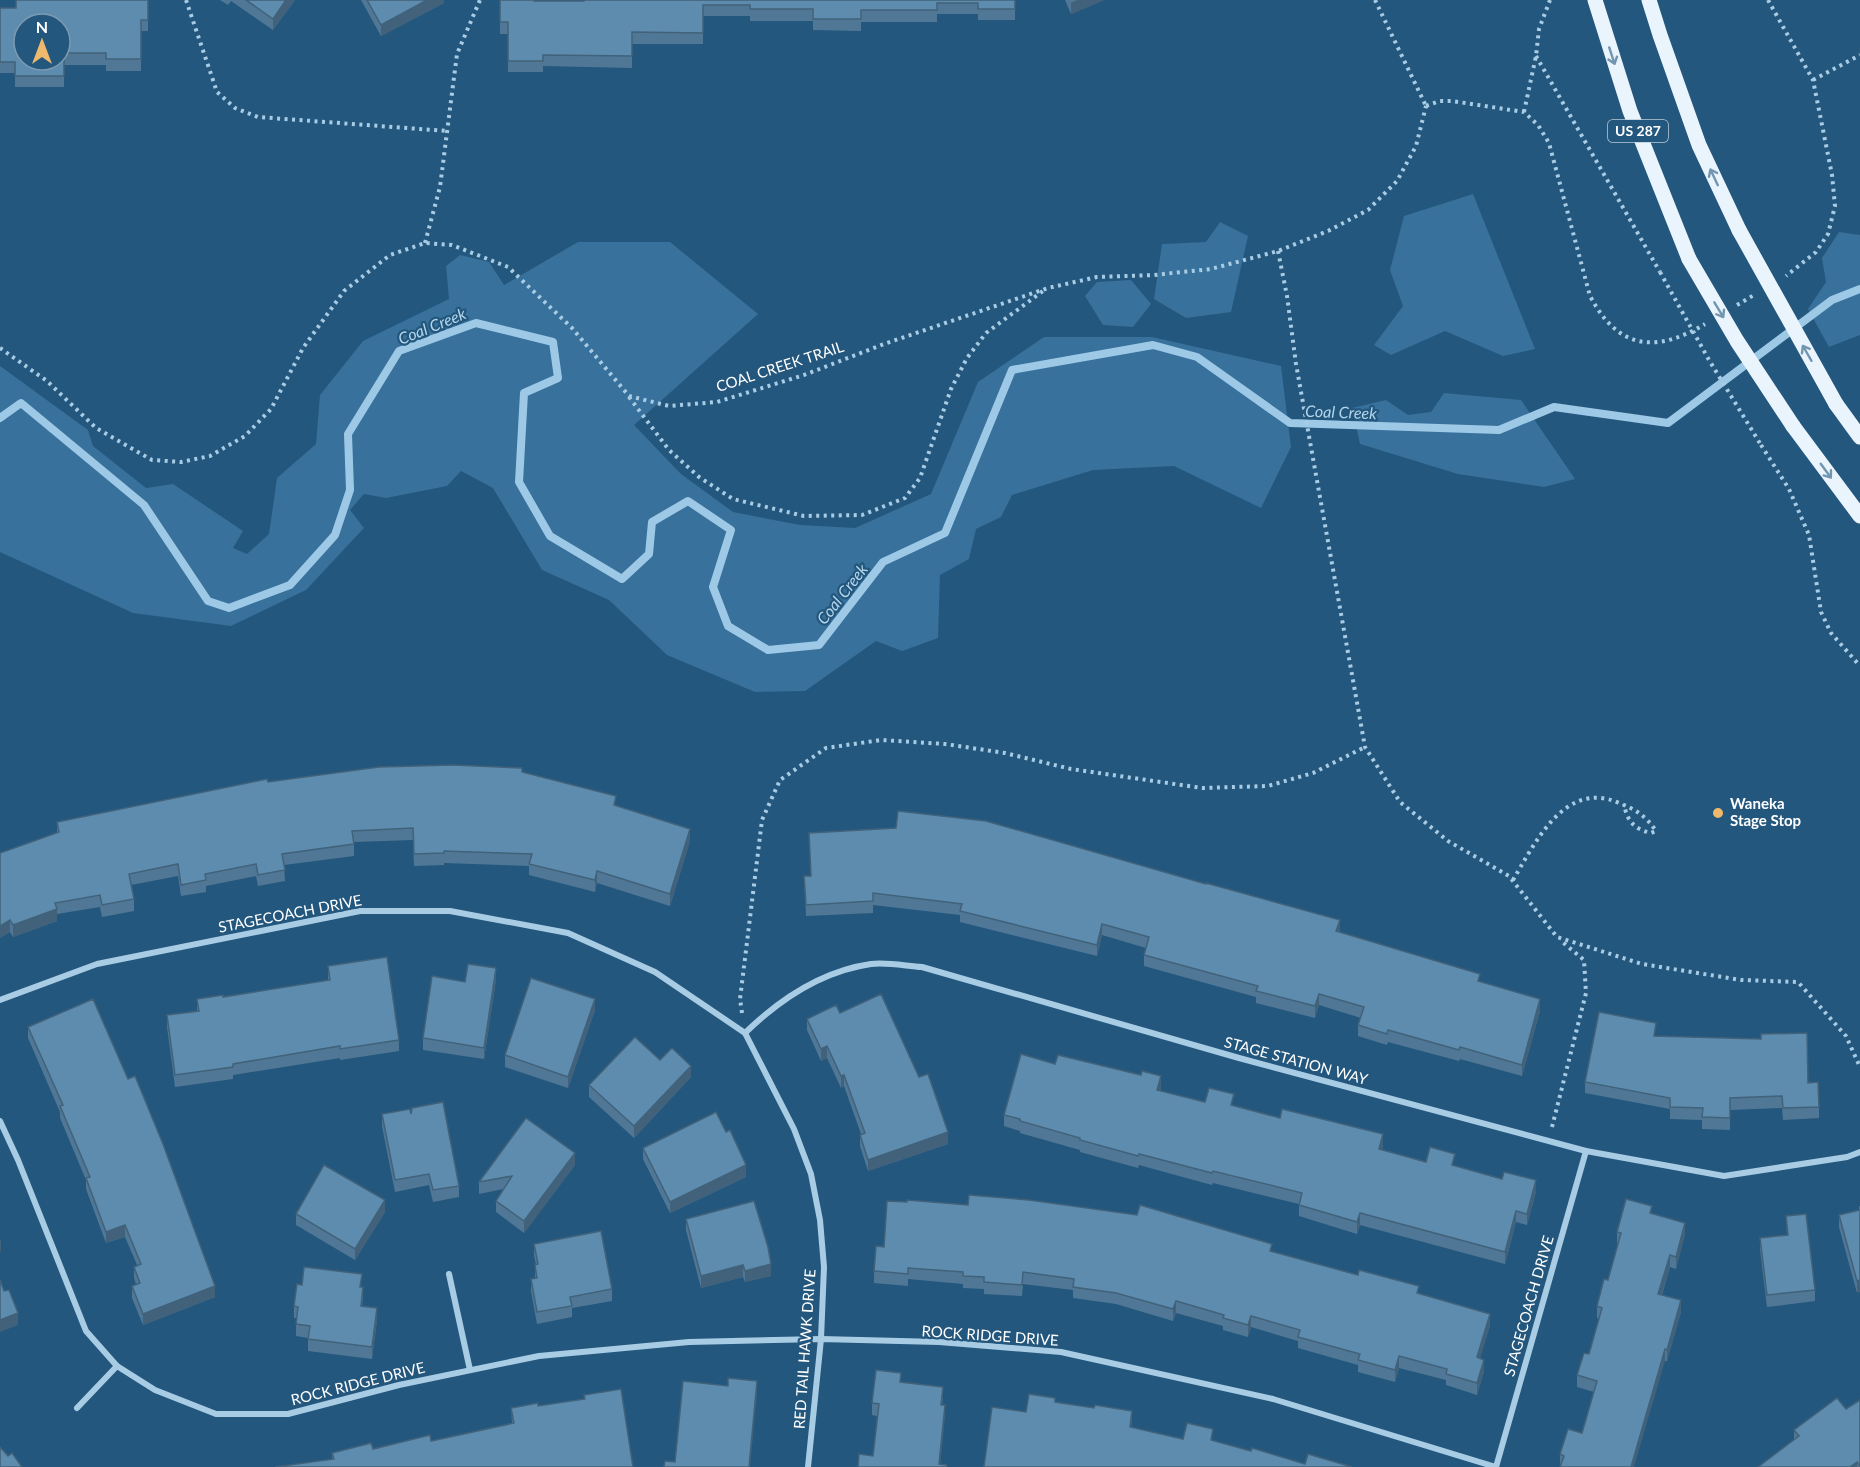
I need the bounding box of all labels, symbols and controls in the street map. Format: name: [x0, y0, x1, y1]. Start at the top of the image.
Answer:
north arrow: [12, 12, 72, 72]
text: N: [36, 17, 48, 36]
one-way arrow: [1608, 46, 1619, 65]
road number: US 287: [1608, 120, 1668, 142]
one-way arrow: [1708, 168, 1719, 186]
one-way arrow: [1713, 301, 1725, 318]
water label: Coal Creek: [395, 303, 469, 348]
street label: COAL CREEK TRAIL: [714, 337, 846, 395]
one-way arrow: [1801, 345, 1813, 362]
water label: Coal Creek: [1305, 401, 1377, 422]
one-way arrow: [1820, 463, 1832, 479]
water label: Coal Creek: [812, 559, 871, 628]
place label: Waneka Stage Stop: [1730, 794, 1801, 829]
marker: Waneka Stage Stop: [1711, 806, 1725, 820]
street label: STAGECOACH DRIVE: [217, 890, 363, 936]
street label: STAGE STATION WAY: [1223, 1032, 1371, 1088]
street label: STAGECOACH DRIVE: [1499, 1233, 1557, 1378]
street label: RED TAIL HAWK DRIVE: [789, 1268, 819, 1429]
street label: ROCK RIDGE DRIVE: [921, 1321, 1059, 1349]
street label: ROCK RIDGE DRIVE: [289, 1358, 427, 1408]

